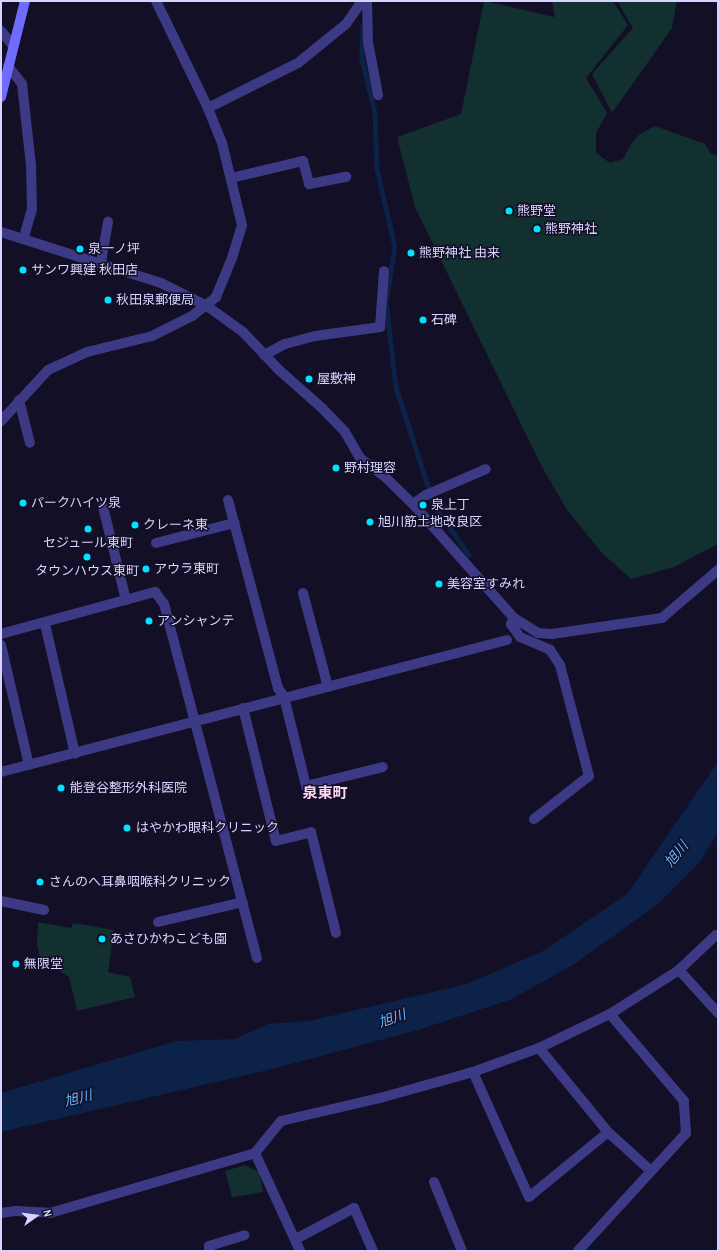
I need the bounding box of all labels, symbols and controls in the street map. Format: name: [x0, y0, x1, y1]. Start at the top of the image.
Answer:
place label: 熊野堂: [517, 203, 556, 219]
marker: 熊野堂: [504, 206, 514, 216]
place label: 熊野神社: [545, 221, 597, 237]
marker: 熊野神社: [532, 224, 542, 234]
place label: 泉一ノ坪: [88, 241, 140, 257]
marker: 泉一ノ坪: [75, 244, 85, 254]
place label: 熊野神社 由来: [419, 245, 500, 261]
marker: 熊野神社 由来: [406, 248, 416, 258]
place label: サンワ興建 秋田店: [31, 262, 138, 278]
marker: サンワ興建 秋田店: [18, 265, 28, 275]
place label: 秋田泉郵便局: [116, 292, 194, 308]
marker: 秋田泉郵便局: [103, 295, 113, 305]
place label: 石碑: [431, 312, 457, 328]
marker: 石碑: [418, 315, 428, 325]
place label: 屋敷神: [317, 371, 356, 387]
marker: 屋敷神: [304, 374, 314, 384]
place label: 野村理容: [344, 460, 396, 476]
marker: 野村理容: [331, 463, 341, 473]
place label: パークハイツ泉: [31, 495, 122, 511]
place label: 泉上丁: [431, 497, 470, 513]
marker: パークハイツ泉: [18, 498, 28, 508]
marker: 泉上丁: [418, 500, 428, 510]
place label: 旭川筋土地改良区: [378, 514, 482, 530]
place label: クレーネ東: [143, 517, 208, 533]
marker: 旭川筋土地改良区: [365, 517, 375, 527]
marker: クレーネ東: [130, 520, 140, 530]
marker: セジュール東町: [83, 524, 93, 534]
place label: セジュール東町: [43, 535, 133, 551]
marker: タウンハウス東町: [82, 552, 92, 562]
place label: アウラ東町: [154, 561, 219, 577]
place label: タウンハウス東町: [35, 563, 139, 579]
marker: アウラ東町: [141, 564, 151, 574]
place label: 美容室すみれ: [447, 576, 525, 592]
marker: 美容室すみれ: [434, 579, 444, 589]
place label: アンシャンテ: [157, 613, 235, 629]
marker: アンシャンテ: [144, 616, 154, 626]
place label: 能登谷整形外科医院: [70, 780, 187, 796]
marker: 能登谷整形外科医院: [55, 782, 67, 794]
district label: 泉東町: [303, 784, 347, 802]
place label: はやかわ眼科クリニック: [136, 820, 279, 836]
marker: はやかわ眼科クリニック: [121, 822, 133, 834]
water label: 旭川: [661, 838, 691, 870]
place label: さんのへ耳鼻咽喉科クリニック: [49, 874, 231, 890]
marker: さんのへ耳鼻咽喉科クリニック: [34, 876, 46, 888]
place label: あさひかわこども園: [110, 931, 227, 947]
marker: あさひかわこども園: [97, 934, 107, 944]
place label: 無限堂: [24, 956, 63, 972]
marker: 無限堂: [11, 959, 21, 969]
water label: 旭川: [376, 1005, 408, 1031]
water label: 旭川: [62, 1086, 94, 1110]
north arrow: [16, 1196, 56, 1236]
text: N: [40, 1208, 55, 1218]

